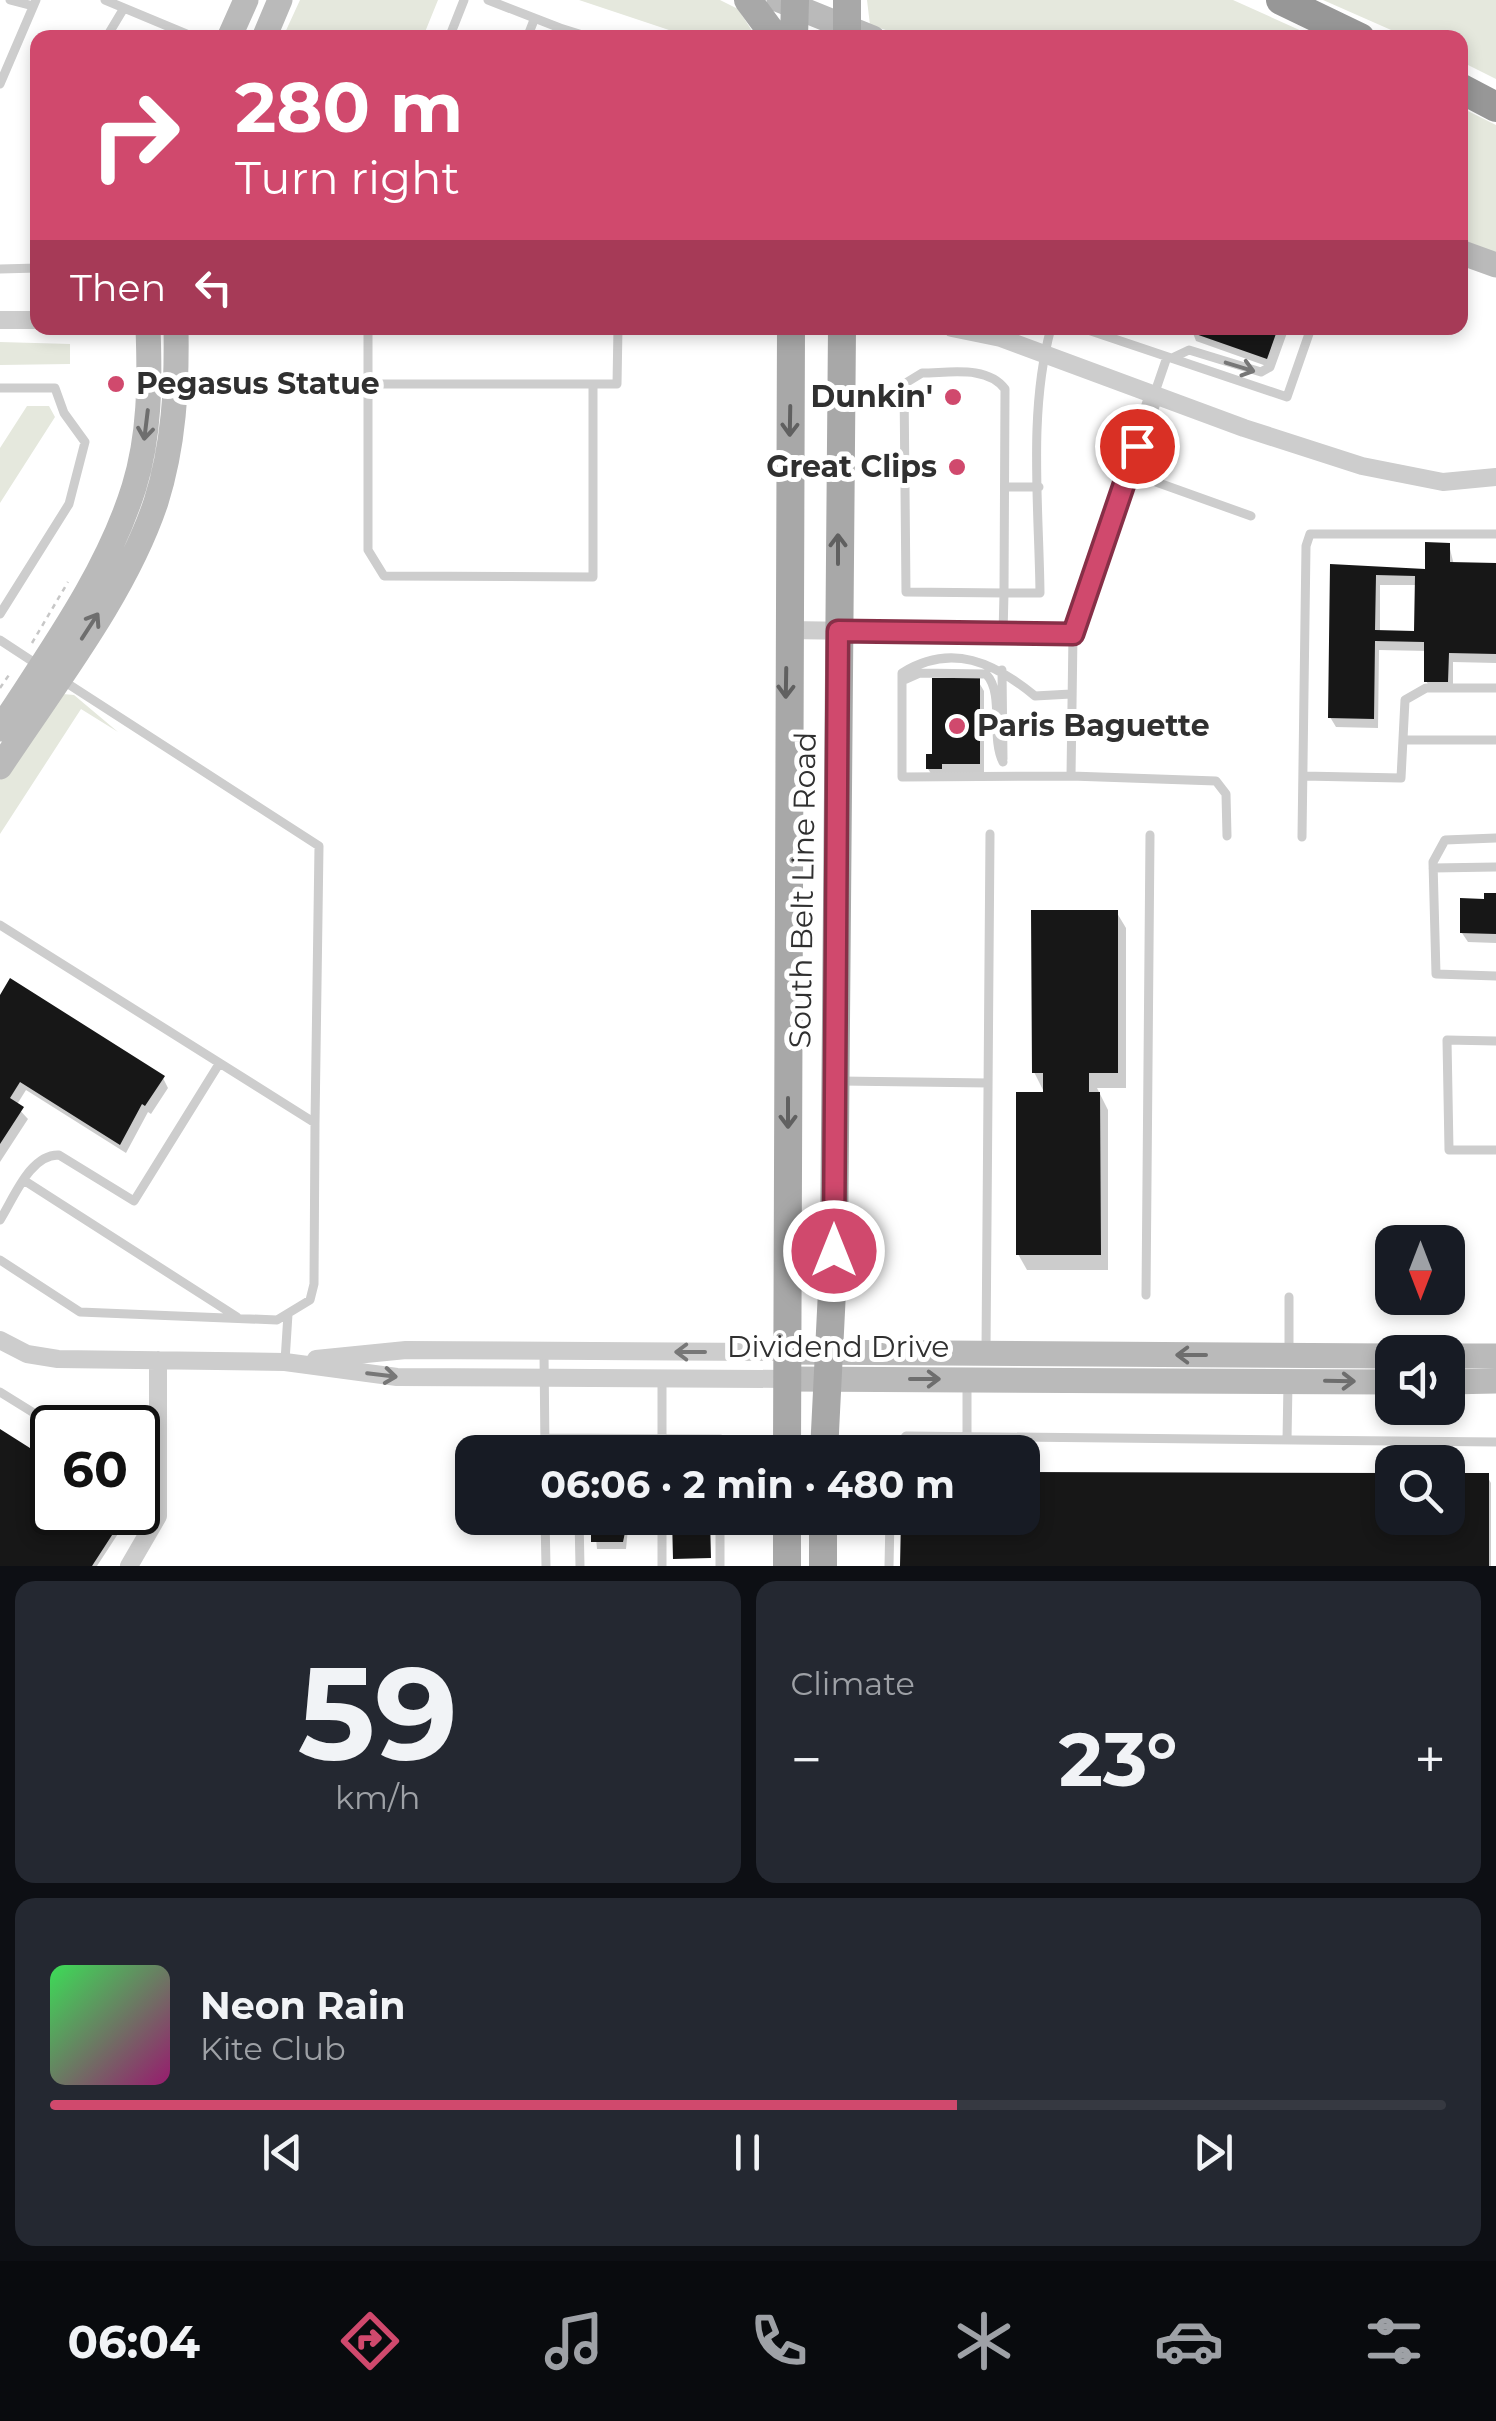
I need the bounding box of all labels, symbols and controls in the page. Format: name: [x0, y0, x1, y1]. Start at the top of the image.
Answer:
text: 280 m: [235, 64, 463, 150]
icon: right: [70, 70, 200, 200]
text: Turn right: [235, 150, 460, 205]
icon: left: [186, 260, 241, 315]
text: Then: [70, 264, 166, 311]
one-way arrow: [1224, 359, 1255, 377]
place label: Pegasus Statue: [136, 365, 380, 402]
marker: Pegasus Statue: [105, 373, 127, 395]
place label: Dunkin': [811, 378, 933, 415]
marker: Dunkin': [942, 386, 964, 408]
pin: [1095, 404, 1180, 489]
one-way arrow: [780, 405, 799, 437]
one-way arrow: [136, 408, 155, 440]
icon: arrive: [1110, 419, 1165, 474]
place label: Great Clips: [766, 448, 937, 485]
marker: Great Clips: [946, 456, 968, 478]
one-way arrow: [828, 534, 848, 566]
one-way arrow: [80, 613, 101, 641]
one-way arrow: [777, 666, 796, 698]
place label: Paris Baguette: [977, 707, 1210, 744]
marker: Paris Baguette: [946, 715, 968, 737]
street label: South Belt Line Road: [781, 731, 824, 1049]
one-way arrow: [778, 1096, 798, 1128]
position arrow: [782, 1199, 886, 1303]
north arrow: [1375, 1225, 1465, 1315]
map controls: [1375, 1225, 1465, 1535]
street label: Dividend Drive: [727, 1328, 949, 1365]
button: sound: [1375, 1335, 1465, 1425]
one-way arrow: [674, 1342, 706, 1362]
one-way arrow: [1176, 1345, 1208, 1364]
one-way arrow: [365, 1366, 398, 1384]
one-way arrow: [908, 1370, 940, 1388]
one-way arrow: [1324, 1372, 1356, 1390]
speed limit sign: 60: [30, 1405, 160, 1535]
button: search: [1375, 1445, 1465, 1535]
text: 06:06 · 2 min · 480 m: [540, 1461, 955, 1508]
text: 59: [298, 1633, 458, 1792]
text: Climate: [791, 1664, 915, 1703]
text: 23°: [1059, 1713, 1178, 1805]
text: −: [791, 1726, 822, 1793]
text: +: [1414, 1726, 1446, 1793]
text: km/h: [335, 1778, 420, 1817]
text: Neon Rain: [200, 1982, 405, 2029]
text: Kite Club: [200, 2029, 346, 2068]
icon: previous: [255, 2125, 310, 2180]
icon: pause: [720, 2125, 775, 2180]
icon: next: [1186, 2125, 1241, 2180]
icon: directions: [335, 2306, 405, 2376]
icon: music: [539, 2306, 609, 2376]
icon: phone: [744, 2306, 814, 2376]
icon: climate: [949, 2306, 1019, 2376]
icon: car: [1154, 2306, 1224, 2376]
icon: filters: [1359, 2306, 1429, 2376]
text: 06:04: [67, 2314, 200, 2369]

